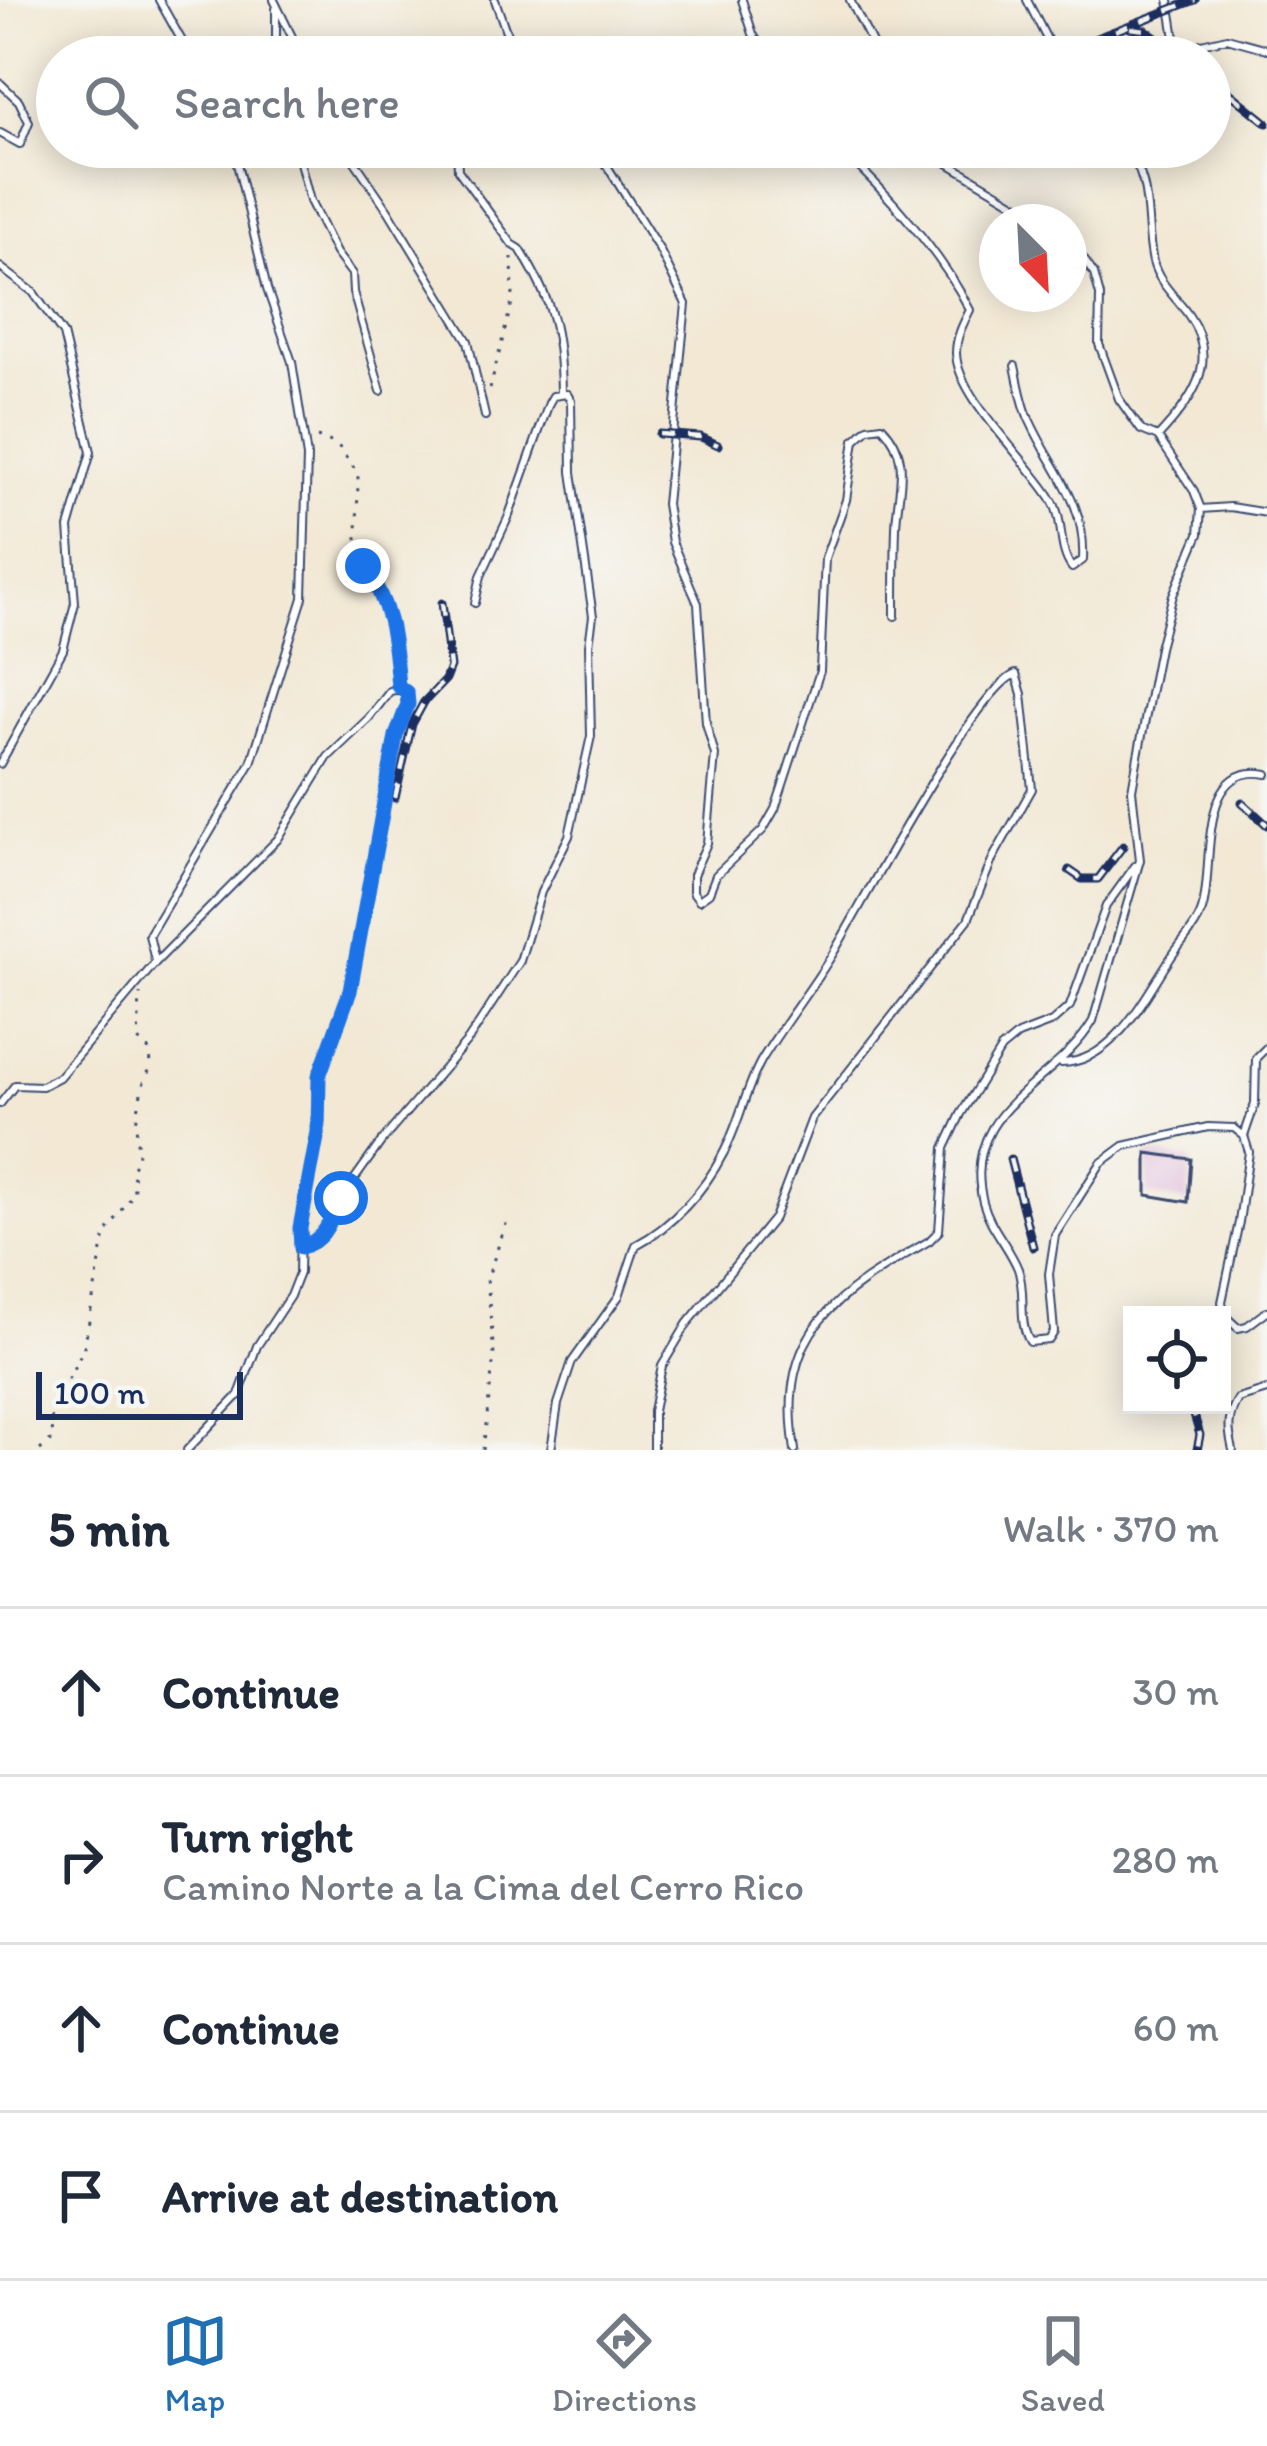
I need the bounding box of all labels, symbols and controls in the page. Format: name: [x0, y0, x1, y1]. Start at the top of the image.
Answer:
search box: [36, 36, 1231, 168]
icon: search: [78, 69, 144, 135]
text: Search here: [174, 75, 400, 129]
north arrow: [979, 204, 1087, 312]
route end: [336, 539, 390, 593]
route start: [314, 1171, 368, 1225]
map controls: [1123, 1306, 1231, 1414]
button: locate: [1123, 1306, 1231, 1414]
scale bar: [36, 1366, 243, 1419]
text: 100 m: [54, 1373, 145, 1412]
text: 5 min: [48, 1498, 169, 1559]
text: Walk · 370 m: [1003, 1505, 1219, 1552]
icon: ahead: [48, 1659, 114, 1725]
text: Continue: [162, 1665, 340, 1719]
text: 30 m: [1132, 1668, 1219, 1715]
text: Turn right: [162, 1809, 353, 1863]
icon: right: [48, 1827, 114, 1893]
text: 280 m: [1112, 1836, 1219, 1883]
text: Camino Norte a la Cima del Cerro Rico: [162, 1863, 804, 1910]
icon: ahead: [48, 1995, 114, 2061]
text: Continue: [162, 2001, 340, 2055]
text: 60 m: [1133, 2004, 1219, 2051]
icon: arrive: [48, 2163, 114, 2229]
text: Arrive at destination: [162, 2169, 558, 2223]
tab: Map: [162, 2308, 228, 2419]
tab: Directions: [552, 2308, 697, 2419]
tab: Saved: [1021, 2308, 1105, 2419]

